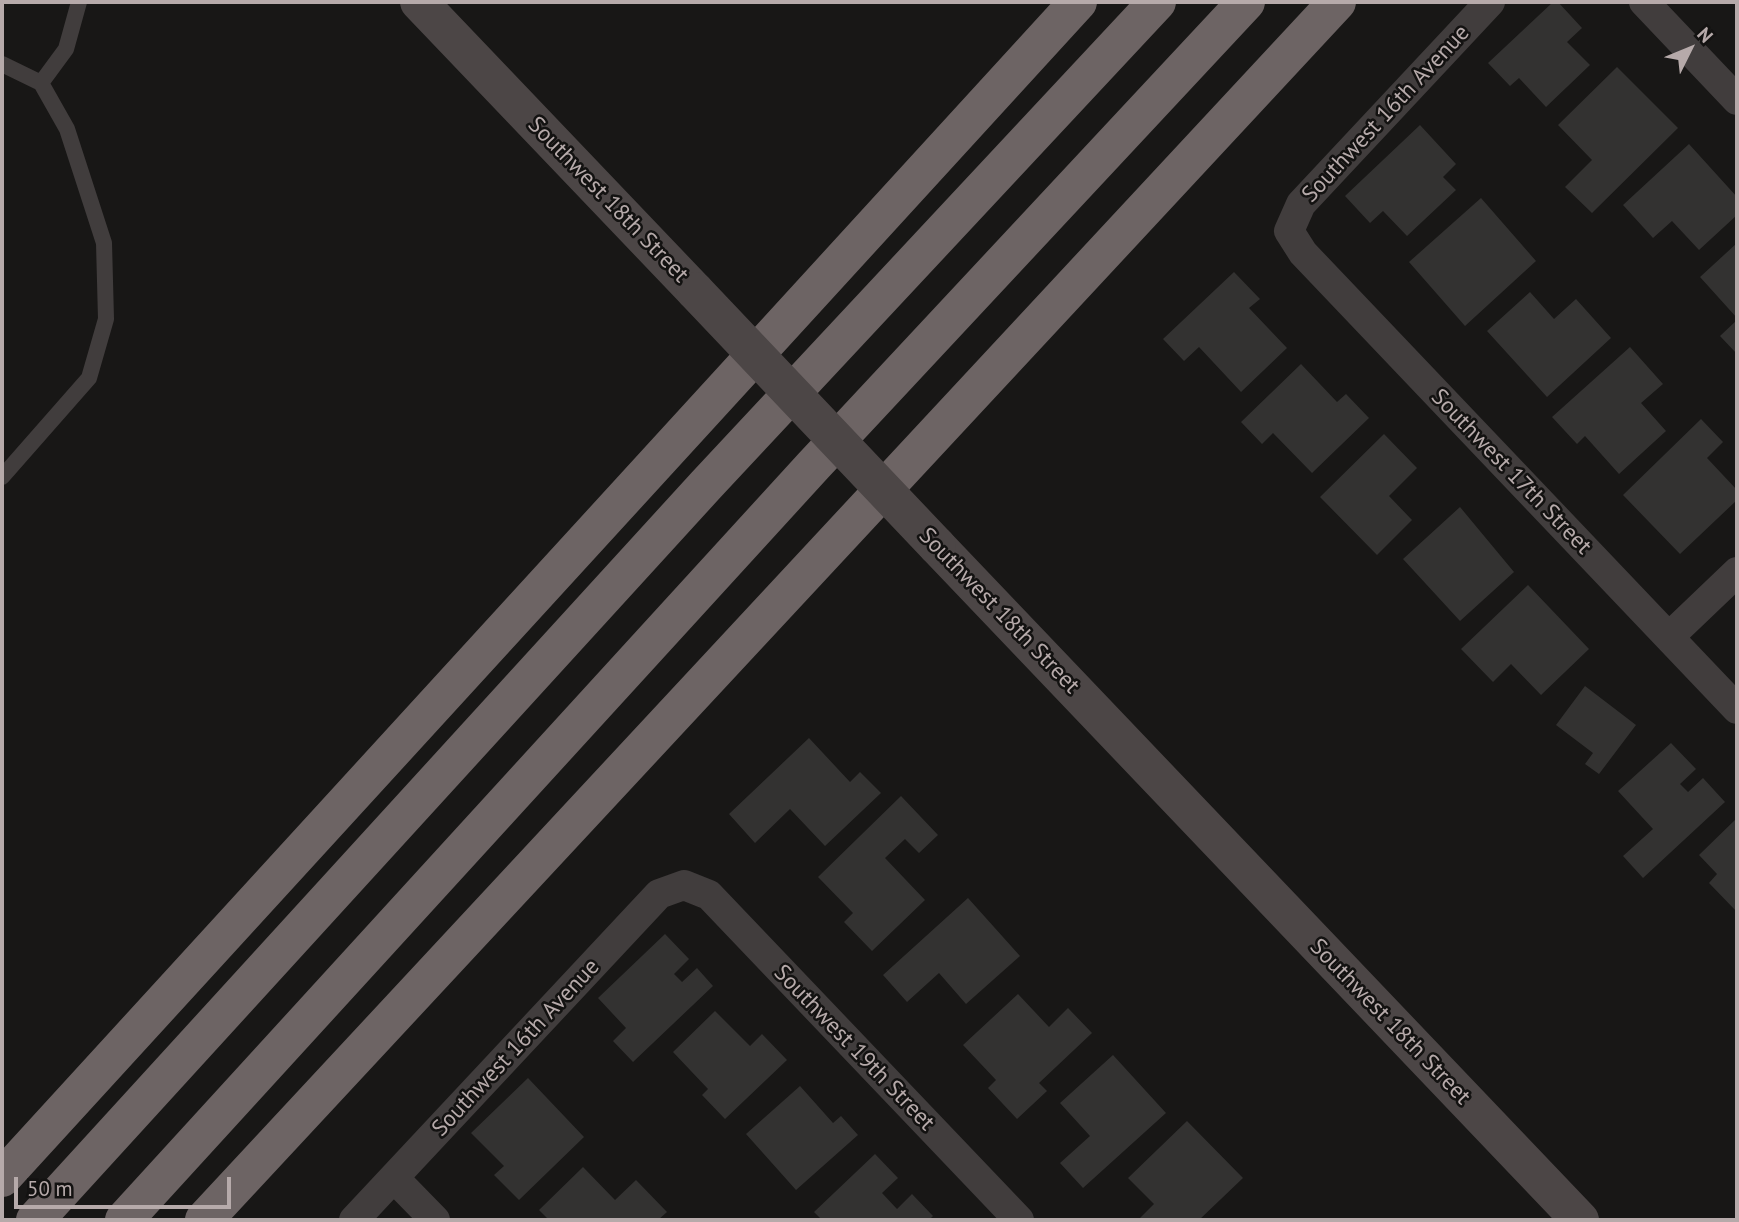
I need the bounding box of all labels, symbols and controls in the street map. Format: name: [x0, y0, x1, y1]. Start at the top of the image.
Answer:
north arrow: [1655, 14, 1725, 84]
street label: Southwest 16th Avenue: [1297, 19, 1475, 209]
text: N: [1692, 22, 1718, 47]
street label: Southwest 18th Street: [522, 111, 694, 289]
street label: Southwest 17th Street: [1425, 384, 1597, 560]
street label: Southwest 18th Street: [913, 522, 1085, 700]
street label: Southwest 18th Street: [1304, 933, 1476, 1111]
street label: Southwest 16th Avenue: [427, 953, 605, 1143]
street label: Southwest 19th Street: [768, 959, 940, 1137]
scale bar: [18, 1162, 234, 1206]
text: 50 m: [27, 1175, 73, 1202]

